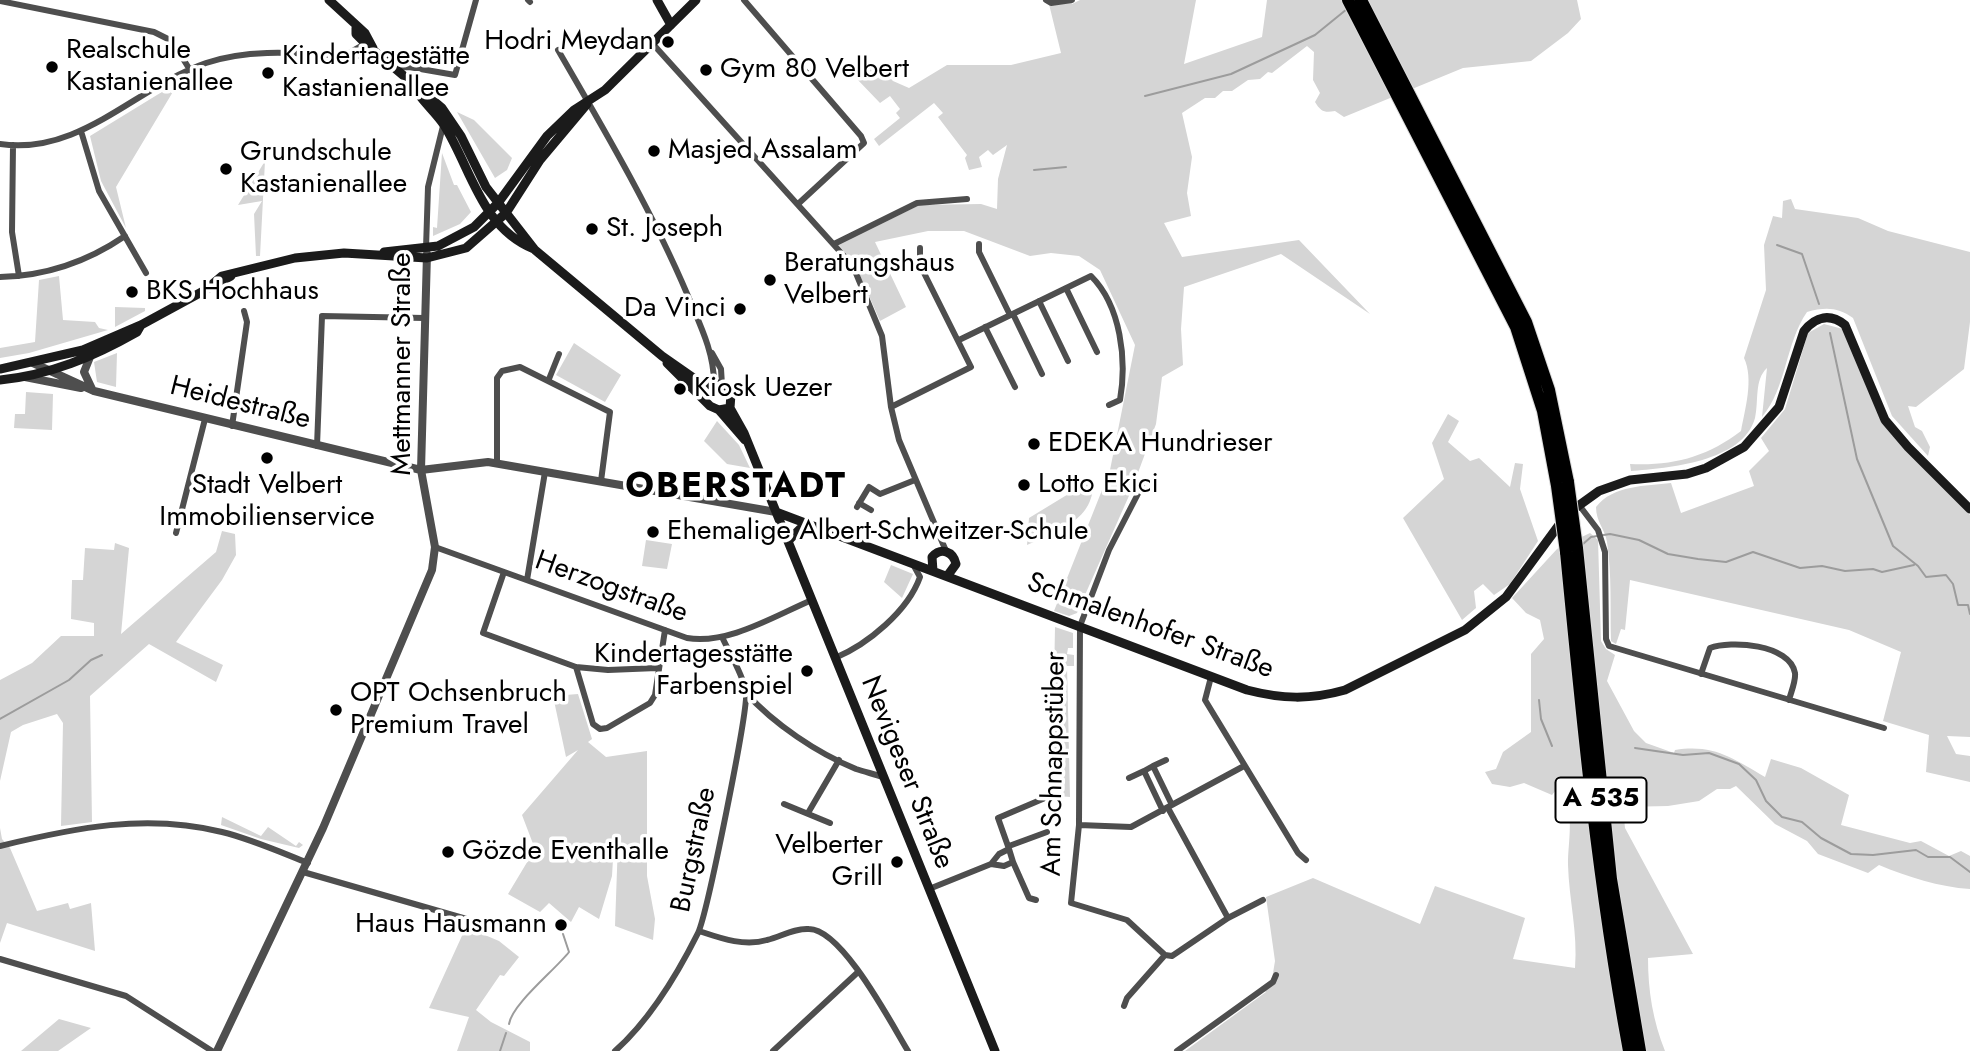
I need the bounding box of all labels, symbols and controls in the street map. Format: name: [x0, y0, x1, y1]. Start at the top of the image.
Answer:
place label: Hodri Meydan: [484, 25, 654, 59]
place label: Realschule Kastanienallee: [66, 34, 233, 100]
marker: Hodri Meydan: [660, 34, 676, 50]
place label: Kindertagestätte Kastanienallee: [282, 40, 470, 106]
place label: Gym 80 Velbert: [720, 53, 909, 87]
marker: Realschule Kastanienallee: [44, 59, 60, 75]
marker: Gym 80 Velbert: [698, 62, 714, 78]
marker: Kindertagestätte Kastanienallee: [260, 65, 276, 81]
place label: Masjed Assalam: [668, 134, 857, 168]
place label: Grundschule Kastanienallee: [240, 136, 407, 202]
marker: Masjed Assalam: [646, 143, 662, 159]
marker: Grundschule Kastanienallee: [218, 161, 234, 177]
place label: St. Joseph: [606, 212, 723, 246]
marker: St. Joseph: [584, 221, 600, 237]
place label: Beratungshaus Velbert: [784, 247, 955, 313]
street label: Mettmanner Straße: [386, 252, 420, 476]
marker: Beratungshaus Velbert: [762, 272, 778, 288]
place label: BKS Hochhaus: [146, 275, 319, 309]
marker: BKS Hochhaus: [124, 284, 140, 300]
place label: Da Vinci: [624, 292, 726, 326]
marker: Da Vinci: [732, 301, 748, 317]
street label: Heidestraße: [166, 370, 314, 438]
place label: Kiosk Uezer: [694, 372, 832, 406]
marker: Kiosk Uezer: [672, 381, 688, 397]
place label: EDEKA Hundrieser: [1048, 427, 1273, 461]
marker: EDEKA Hundrieser: [1026, 436, 1042, 452]
marker: Stadt Velbert Immobilienservice: [259, 450, 275, 466]
district label: OBERSTADT: [626, 468, 846, 510]
place label: Lotto Ekici: [1038, 468, 1159, 502]
place label: Stadt Velbert Immobilienservice: [159, 469, 375, 535]
marker: Lotto Ekici: [1016, 477, 1032, 493]
place label: Ehemalige Albert-Schweitzer-Schule: [667, 515, 1089, 549]
marker: Ehemalige Albert-Schweitzer-Schule: [645, 524, 661, 540]
street label: Herzogstraße: [530, 545, 692, 631]
street label: Schmalenhofer Straße: [1022, 567, 1278, 687]
place label: Kindertagesstätte Farbenspiel: [594, 638, 793, 704]
street label: Am Schnappstüber: [1036, 651, 1074, 877]
marker: Kindertagesstätte Farbenspiel: [799, 663, 815, 679]
street label: Nevigeser Straße: [852, 672, 960, 874]
place label: OPT Ochsenbruch Premium Travel: [350, 677, 567, 743]
marker: OPT Ochsenbruch Premium Travel: [328, 702, 344, 718]
road number: A 535: [1556, 778, 1646, 822]
street label: Burgstraße: [665, 785, 725, 915]
place label: Velberter Grill: [775, 829, 883, 895]
place label: Gözde Eventhalle: [462, 835, 669, 869]
marker: Gözde Eventhalle: [440, 844, 456, 860]
marker: Velberter Grill: [889, 854, 905, 870]
place label: Haus Hausmann: [355, 908, 547, 942]
marker: Haus Hausmann: [553, 917, 569, 933]

